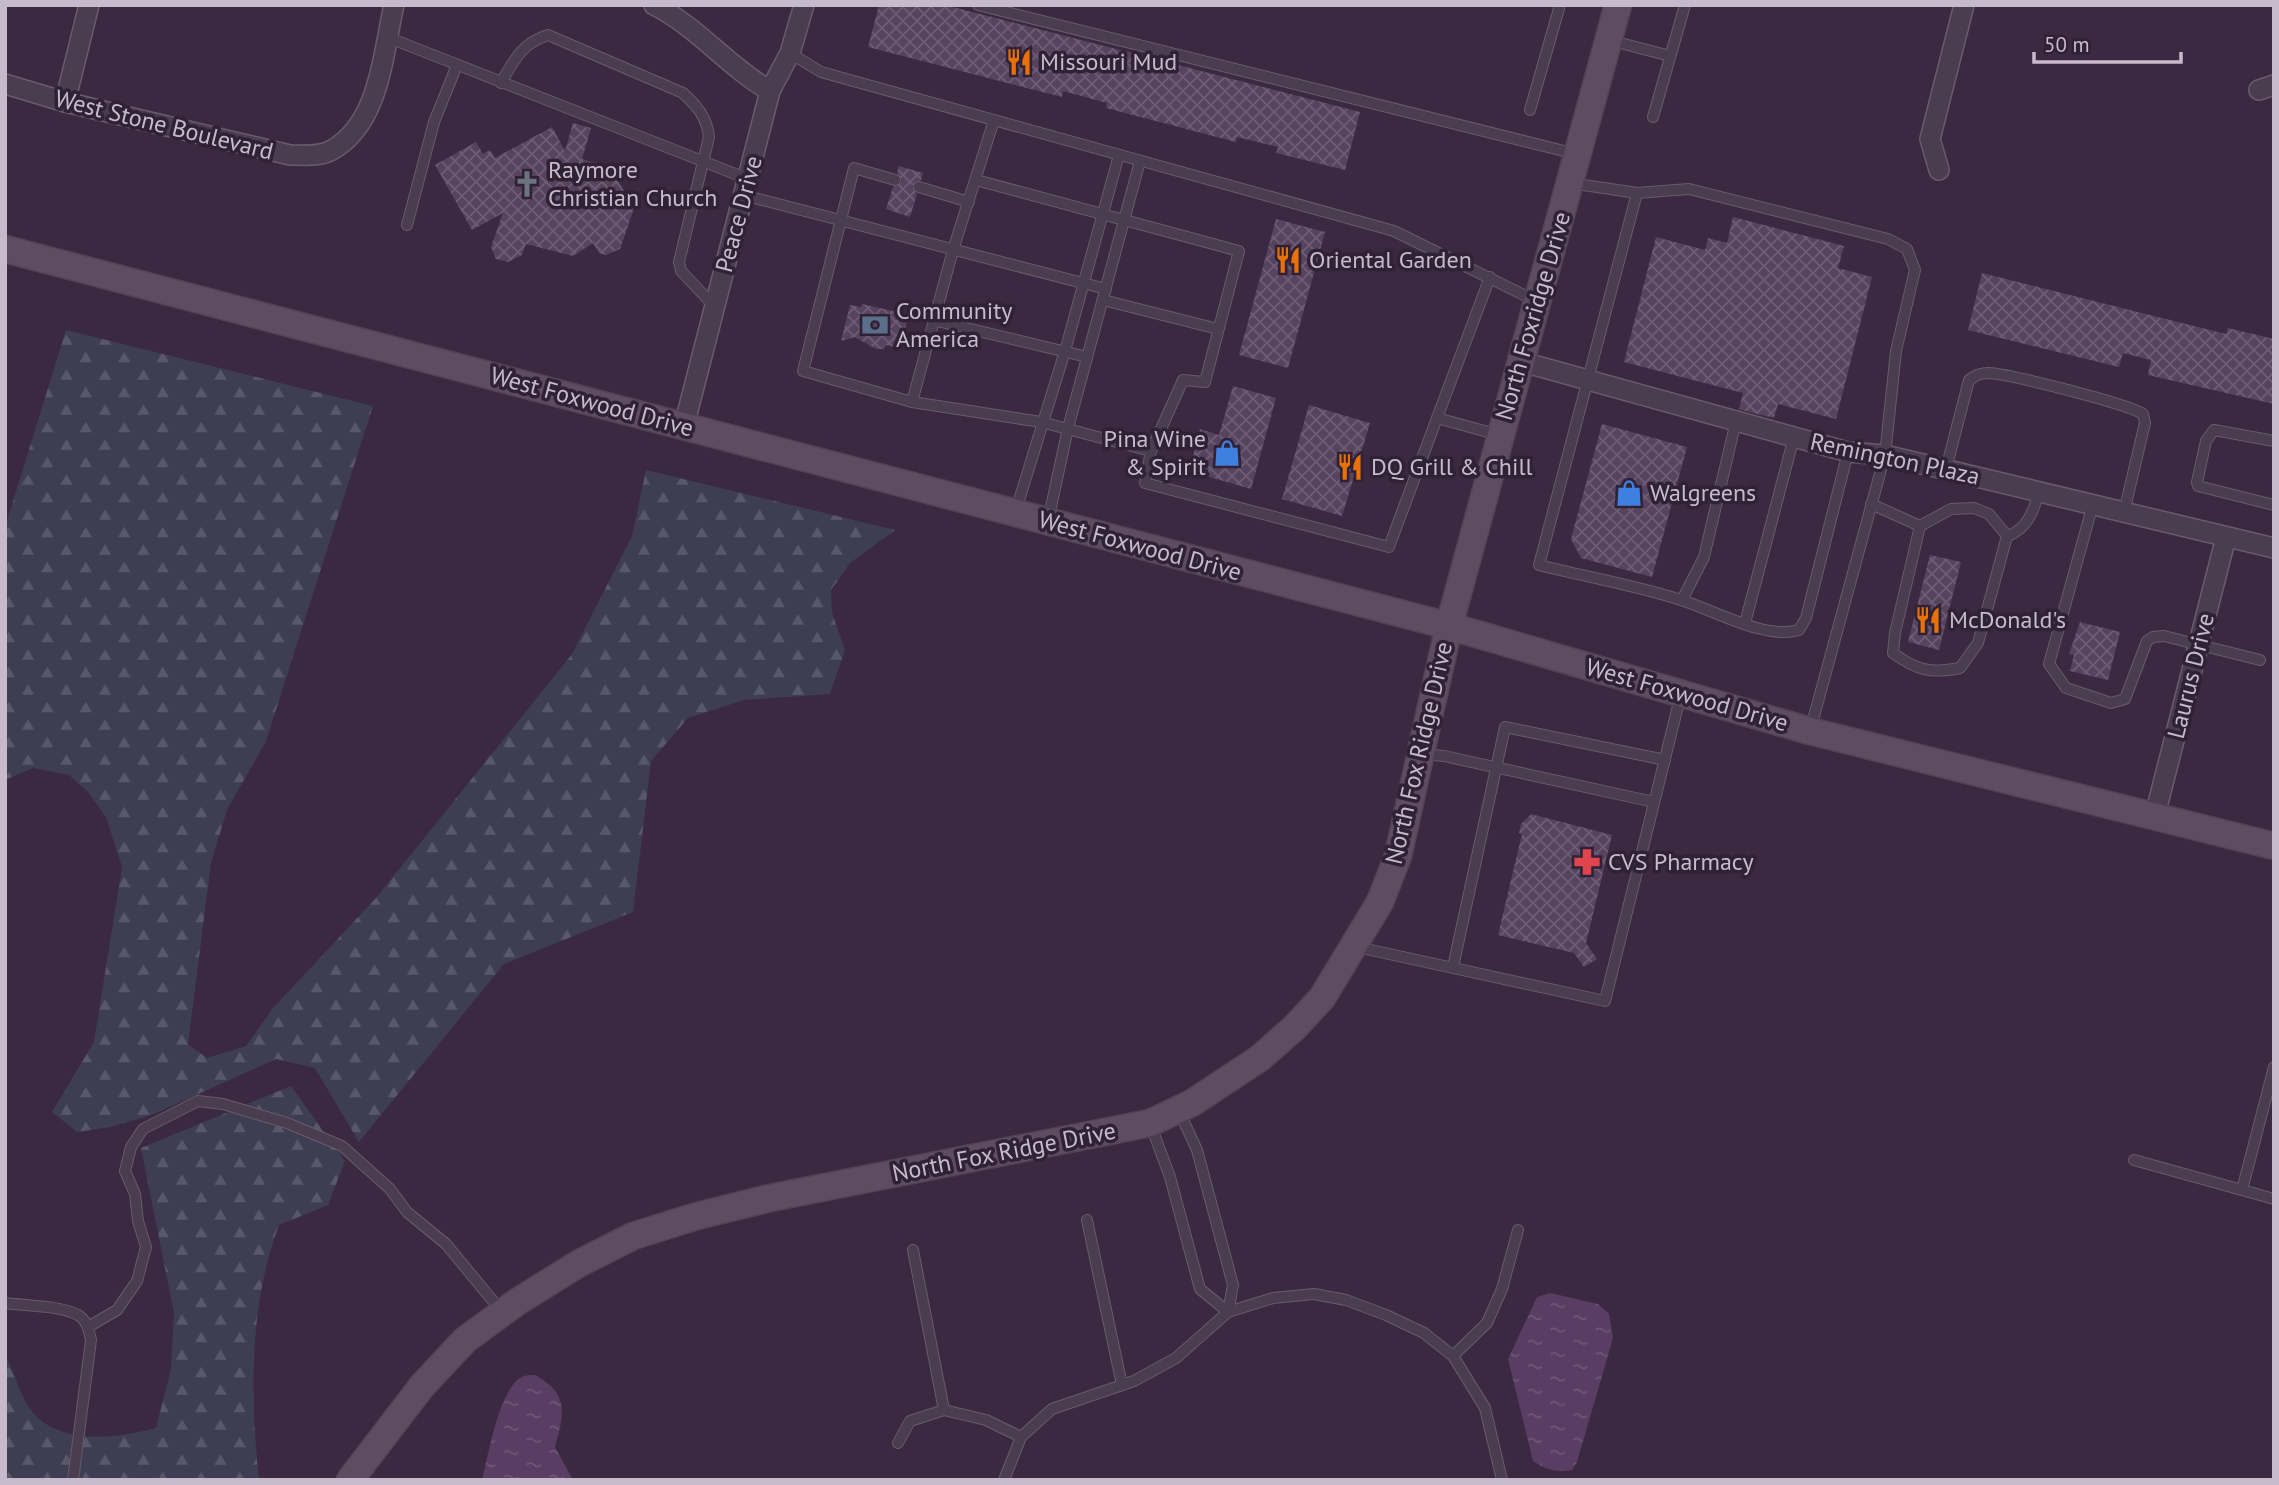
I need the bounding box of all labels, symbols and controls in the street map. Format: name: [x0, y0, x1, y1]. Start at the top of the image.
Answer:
scale bar: [2034, 21, 2181, 65]
text: 50 m: [2044, 31, 2090, 58]
place label: Missouri Mud: [1040, 46, 1177, 77]
restaurant icon: Missouri Mud: [1004, 47, 1034, 77]
street label: West Stone Boulevard: [52, 82, 277, 167]
street label: Peace Drive: [708, 152, 769, 276]
place label: Raymore Christian Church: [548, 154, 717, 213]
church icon: Raymore Christian Church: [512, 169, 542, 199]
street label: North Foxridge Drive: [1488, 208, 1577, 424]
place label: Oriental Garden: [1309, 244, 1472, 275]
restaurant icon: Oriental Garden: [1273, 245, 1303, 275]
place label: Community America: [896, 295, 1013, 354]
bank icon: Community America: [860, 310, 890, 340]
street label: West Foxwood Drive: [487, 360, 697, 444]
place label: Pina Wine & Spirit: [1104, 423, 1206, 482]
street label: Remington Plaza: [1808, 425, 1983, 492]
shop icon: Pina Wine & Spirit: [1212, 438, 1242, 468]
place label: DQ Grill & Chill: [1371, 451, 1532, 482]
restaurant icon: DQ Grill & Chill: [1335, 452, 1365, 482]
place label: Walgreens: [1650, 477, 1756, 508]
shop icon: Walgreens: [1614, 478, 1644, 508]
street label: West Foxwood Drive: [1035, 504, 1245, 588]
place label: McDonald's: [1949, 604, 2066, 635]
restaurant icon: McDonald's: [1913, 605, 1943, 635]
street label: Laurus Drive: [2160, 610, 2221, 742]
street label: North Fox Ridge Drive: [1378, 639, 1459, 867]
street label: West Foxwood Drive: [1582, 651, 1792, 738]
place label: CVS Pharmacy: [1608, 846, 1754, 877]
pharmacy icon: CVS Pharmacy: [1572, 847, 1602, 877]
street label: North Fox Ridge Drive: [889, 1115, 1118, 1188]

